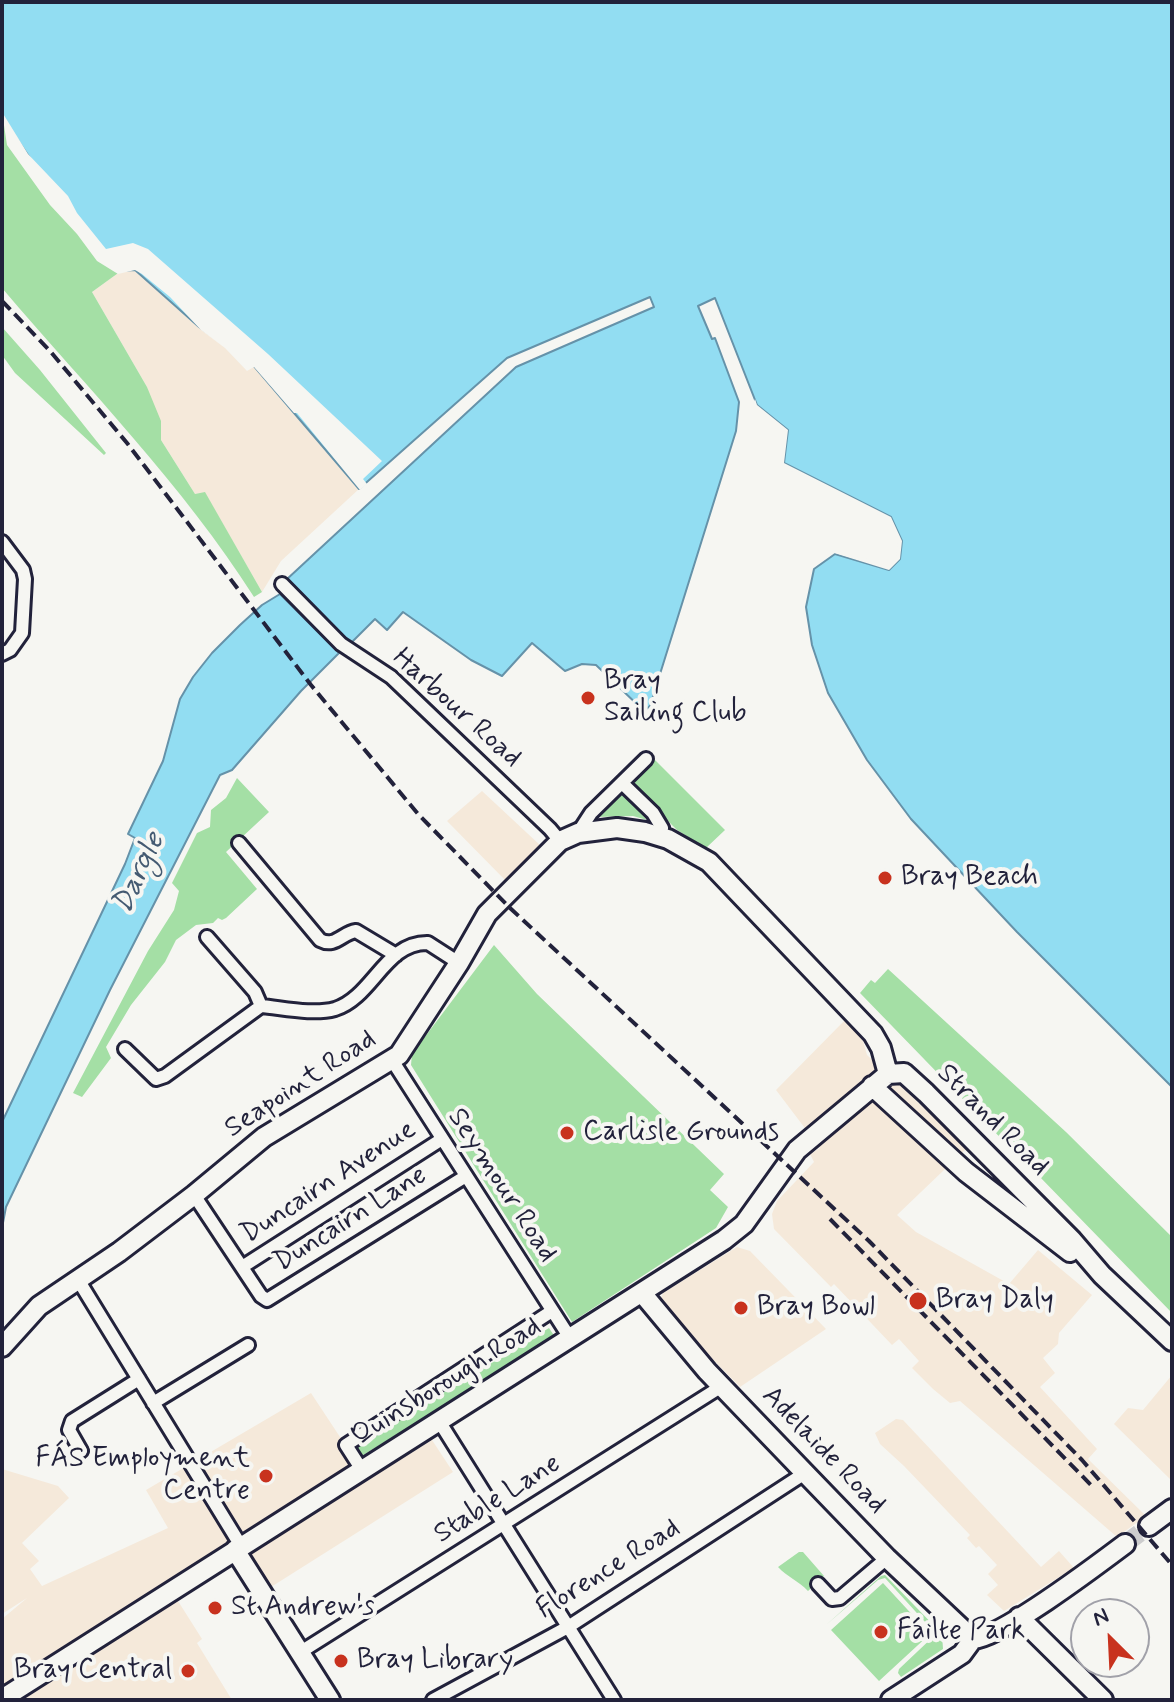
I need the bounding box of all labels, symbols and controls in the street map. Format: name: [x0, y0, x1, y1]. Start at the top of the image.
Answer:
street label: Harbour Road: [384, 642, 528, 776]
place label: Bray Sailing Club: [604, 665, 747, 731]
marker: Bray Sailing Club: [579, 689, 597, 707]
water label: Dargle: [106, 828, 174, 920]
place label: Bray Beach: [901, 861, 1038, 895]
marker: Bray Beach: [876, 869, 894, 887]
street label: Seapoint Road: [219, 1024, 383, 1146]
street label: Strand Road: [929, 1058, 1055, 1184]
street label: Seymour Road: [439, 1103, 563, 1269]
street label: Duncairn Avenue: [235, 1114, 423, 1252]
place label: Carlisle Grounds: [583, 1116, 779, 1150]
marker: Carlisle Grounds: [558, 1124, 576, 1142]
street label: Duncairn Lane: [268, 1160, 434, 1280]
place label: Bray Daly: [936, 1284, 1054, 1318]
marker: Bray Daly: [907, 1290, 929, 1312]
place label: Bray Bowl: [757, 1291, 875, 1325]
marker: Bray Bowl: [732, 1299, 750, 1317]
street label: Quinsborough Road: [346, 1311, 548, 1455]
street label: Adelaide Road: [754, 1380, 892, 1522]
place label: FÁS Employment Centre: [36, 1443, 250, 1509]
street label: Stable Lane: [429, 1448, 567, 1552]
marker: FÁS Employment Centre: [257, 1467, 275, 1485]
street label: Florence Road: [531, 1513, 687, 1627]
place label: St Andrew's: [231, 1591, 375, 1625]
north arrow: [1070, 1598, 1150, 1678]
marker: St Andrew's: [206, 1599, 224, 1617]
text: N: [1089, 1602, 1113, 1634]
place label: Fáilte Park: [897, 1615, 1025, 1649]
marker: Fáilte Park: [872, 1623, 890, 1641]
place label: Bray Library: [357, 1644, 513, 1678]
marker: Bray Library: [332, 1652, 350, 1670]
place label: Bray Central: [14, 1654, 172, 1688]
marker: Bray Central: [179, 1662, 197, 1680]

